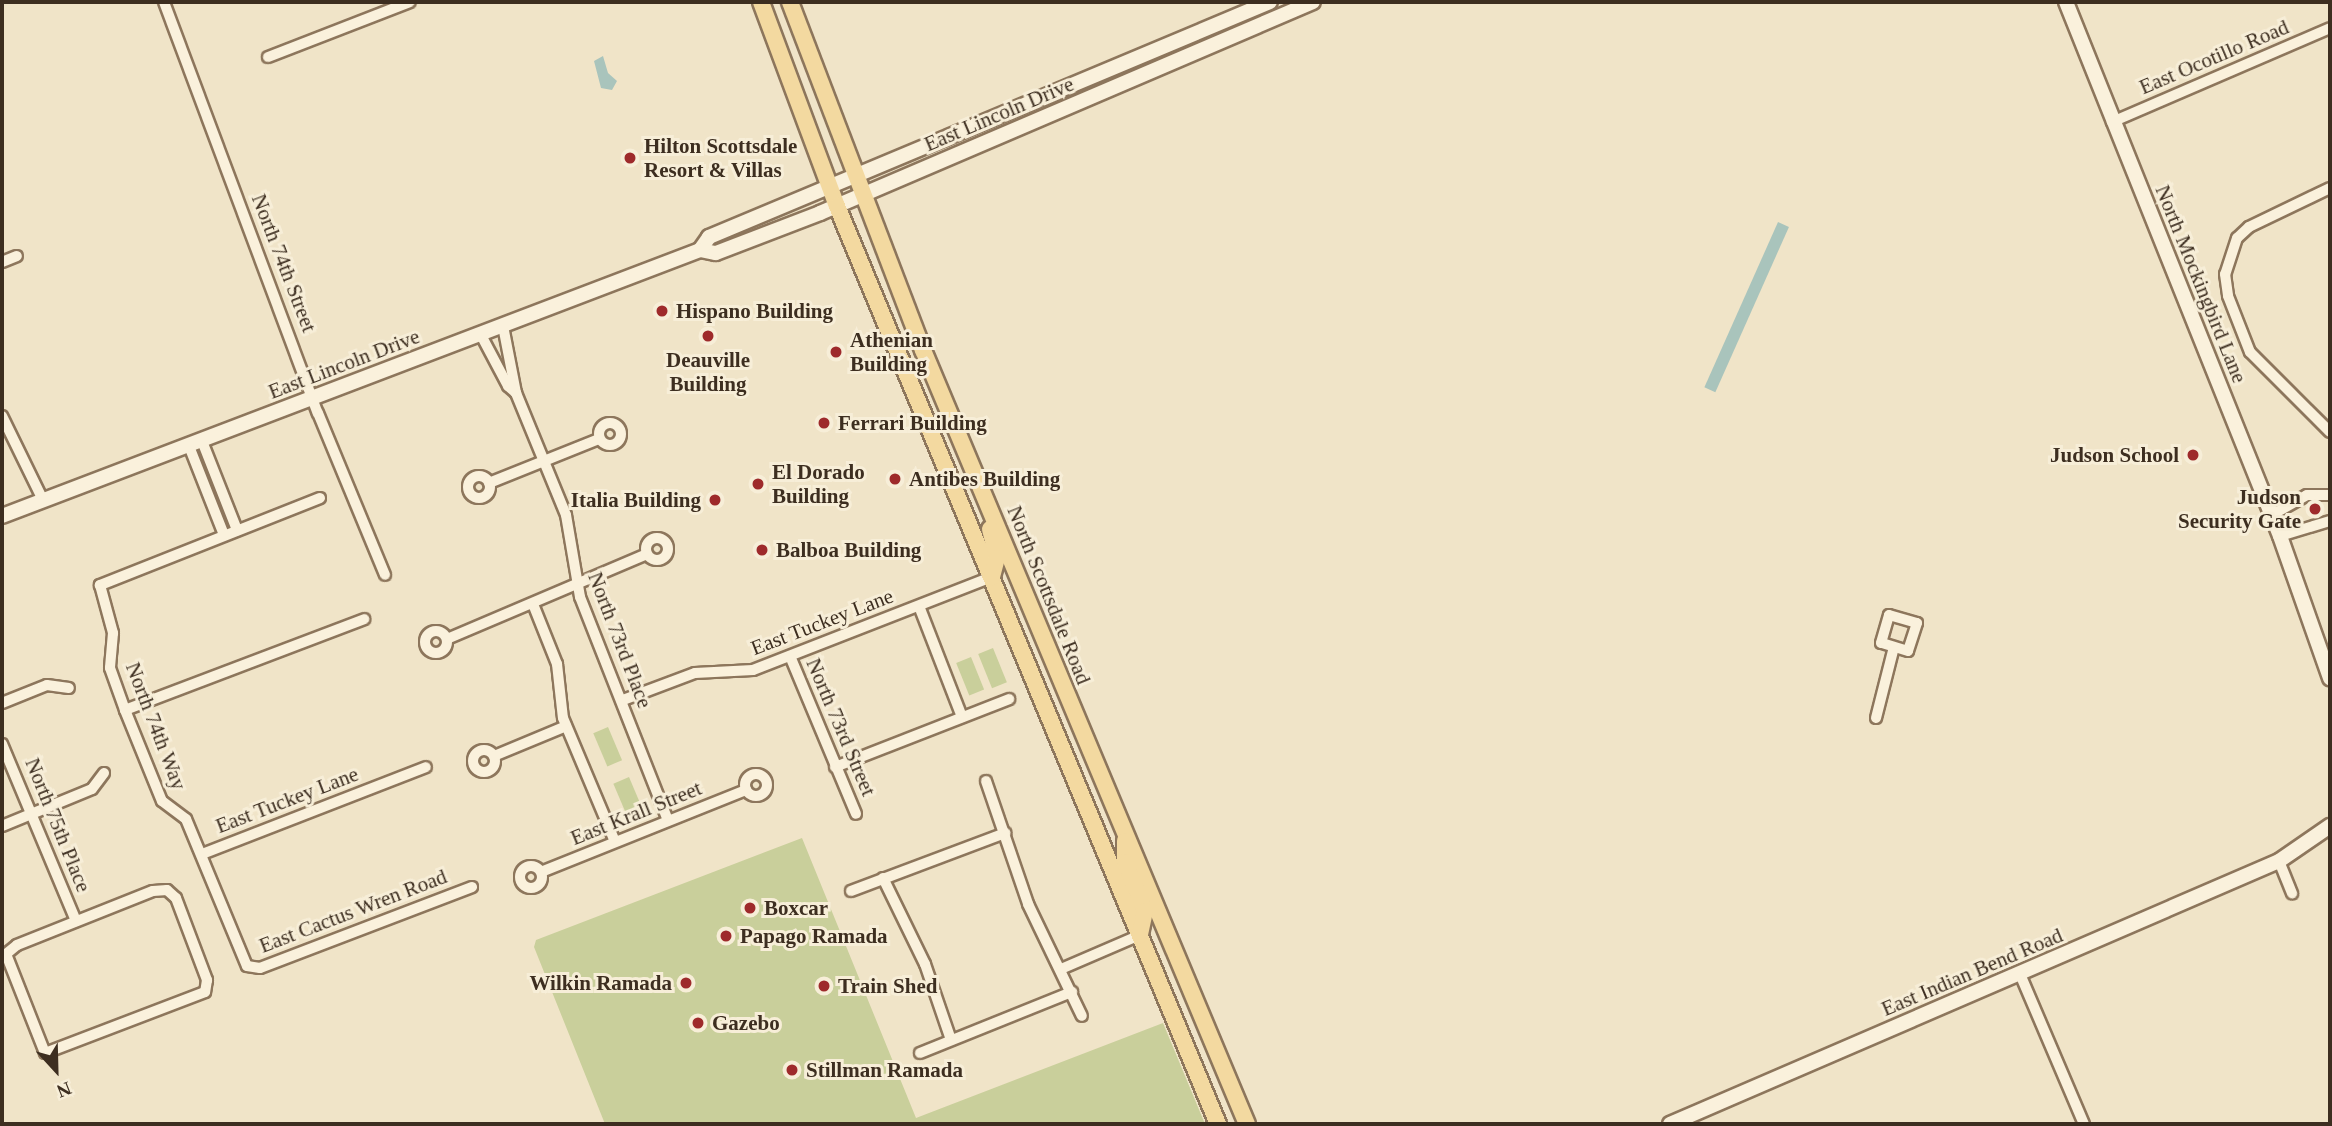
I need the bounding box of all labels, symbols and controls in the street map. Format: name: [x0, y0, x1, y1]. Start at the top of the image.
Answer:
street label: East Ocotillo Road: [2136, 14, 2292, 100]
street label: East Lincoln Drive: [921, 71, 1077, 157]
place label: Hilton Scottsdale Resort & Villas: [644, 133, 797, 183]
marker: Hilton Scottsdale Resort & Villas: [622, 150, 638, 166]
street label: North Mockingbird Lane: [2150, 181, 2252, 387]
street label: North 74th Street: [246, 190, 322, 336]
place label: Hispano Building: [676, 298, 833, 324]
marker: Hispano Building: [654, 303, 670, 319]
street label: East Lincoln Drive: [265, 324, 423, 404]
place label: Athenian Building: [850, 327, 933, 377]
marker: Deauville Building: [700, 328, 716, 344]
marker: Athenian Building: [828, 344, 844, 360]
place label: Deauville Building: [666, 347, 750, 397]
place label: Ferrari Building: [838, 410, 987, 436]
marker: Ferrari Building: [816, 415, 832, 431]
place label: Judson School: [2050, 442, 2179, 468]
marker: Judson School: [2185, 447, 2201, 463]
place label: El Dorado Building: [772, 459, 865, 509]
place label: Antibes Building: [909, 466, 1060, 492]
marker: Antibes Building: [887, 471, 903, 487]
marker: El Dorado Building: [750, 476, 766, 492]
place label: Judson Security Gate: [2178, 484, 2301, 534]
place label: Italia Building: [571, 487, 701, 513]
marker: Italia Building: [707, 492, 723, 508]
marker: Judson Security Gate: [2307, 501, 2323, 517]
street label: North Scottsdale Road: [1002, 502, 1096, 688]
place label: Balboa Building: [776, 537, 921, 563]
marker: Balboa Building: [754, 542, 770, 558]
street label: North 73rd Place: [583, 569, 657, 711]
street label: East Tuckey Lane: [747, 583, 897, 661]
street label: North 73rd Street: [801, 654, 881, 800]
street label: North 74th Way: [120, 659, 192, 793]
street label: North 75th Place: [20, 754, 96, 896]
street label: East Tuckey Lane: [212, 761, 362, 839]
street label: East Krall Street: [567, 775, 705, 851]
street label: East Cactus Wren Road: [256, 864, 450, 958]
place label: Boxcar: [764, 895, 828, 921]
marker: Boxcar: [742, 900, 758, 916]
street label: East Indian Bend Road: [1878, 922, 2066, 1022]
place label: Papago Ramada: [740, 923, 888, 949]
marker: Papago Ramada: [718, 928, 734, 944]
place label: Wilkin Ramada: [529, 970, 672, 996]
place label: Train Shed: [838, 973, 937, 999]
marker: Wilkin Ramada: [678, 975, 694, 991]
marker: Train Shed: [816, 978, 832, 994]
place label: Gazebo: [712, 1010, 780, 1036]
marker: Gazebo: [690, 1015, 706, 1031]
north arrow: [21, 1035, 91, 1105]
place label: Stillman Ramada: [806, 1057, 963, 1083]
marker: Stillman Ramada: [784, 1062, 800, 1078]
text: N: [54, 1078, 74, 1102]

